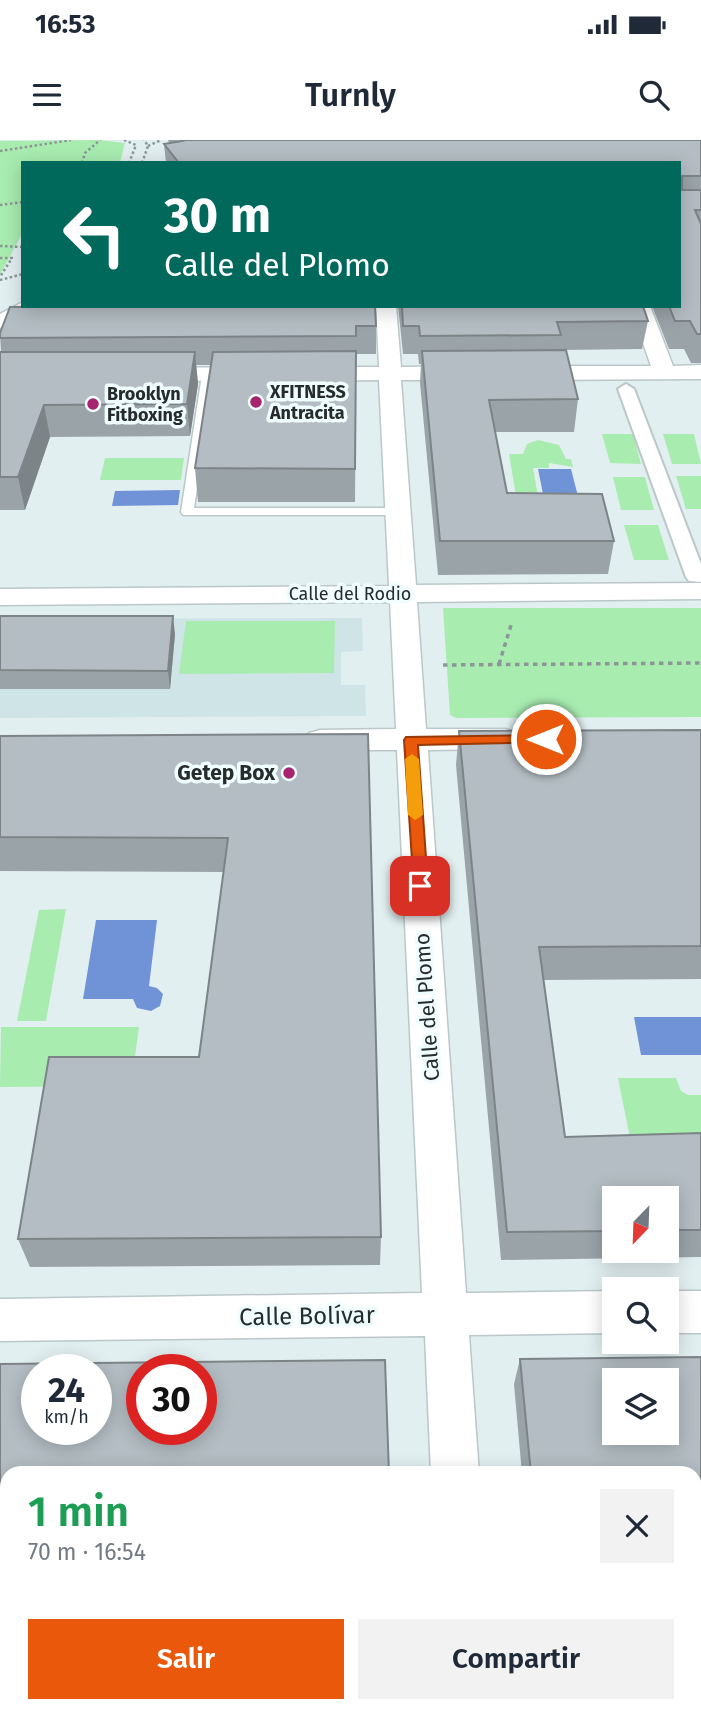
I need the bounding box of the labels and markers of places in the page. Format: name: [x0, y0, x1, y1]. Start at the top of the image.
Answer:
place label: XFITNESS Antracita: [269, 381, 346, 424]
place label: Brooklyn Fitboxing: [107, 383, 183, 426]
marker: XFITNESS Antracita: [248, 394, 264, 410]
marker: Brooklyn Fitboxing: [85, 396, 101, 412]
place label: Getep Box: [177, 760, 275, 786]
marker: Getep Box: [281, 765, 297, 781]
pin: [390, 856, 450, 916]

